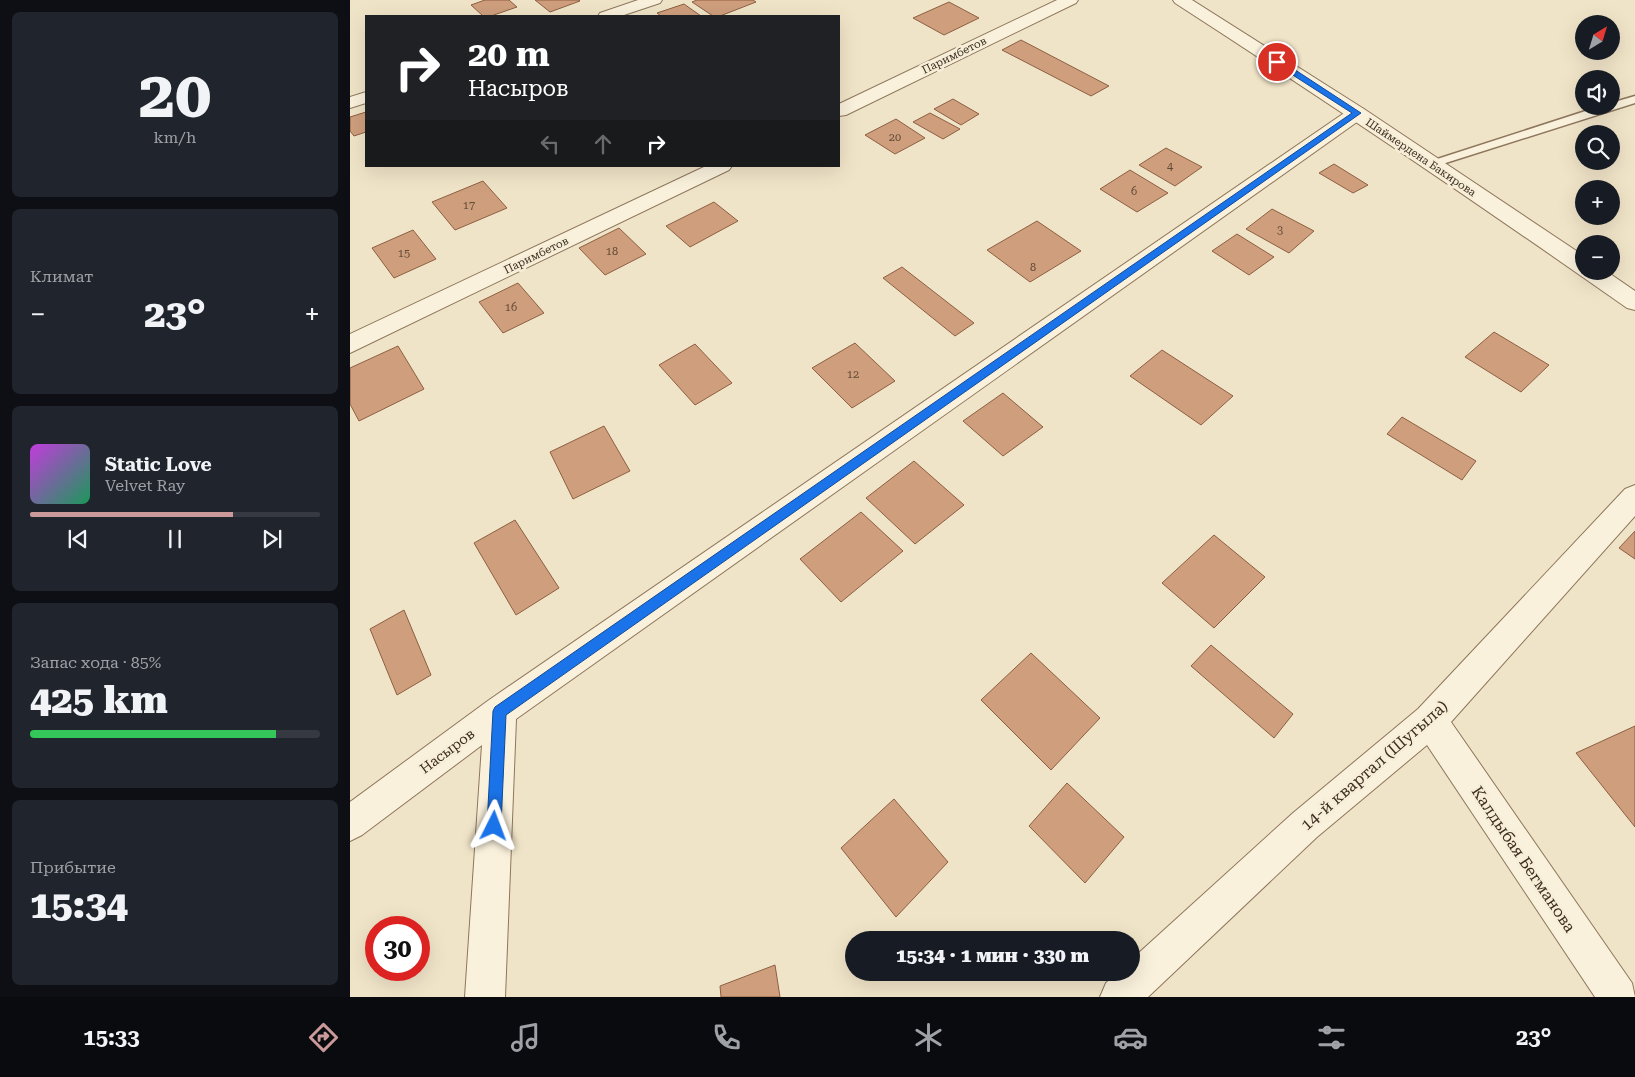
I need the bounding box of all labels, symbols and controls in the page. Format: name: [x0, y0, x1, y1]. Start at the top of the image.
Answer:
north arrow: [1575, 15, 1620, 60]
map controls: [1575, 15, 1620, 280]
text: 20 m: [468, 34, 550, 75]
street label: Паримбетов: [920, 34, 989, 77]
icon: right: [385, 35, 450, 100]
pin: [1256, 41, 1298, 83]
icon: arrive: [1263, 48, 1291, 76]
text: 20: [139, 57, 211, 133]
button: sound: [1575, 70, 1620, 115]
text: Насыров: [468, 76, 569, 101]
street label: Шаймердена Бакирова: [1363, 116, 1478, 199]
button: search: [1575, 125, 1620, 170]
text: km/h: [154, 128, 196, 147]
icon: left: [536, 130, 564, 158]
icon: ahead: [589, 130, 617, 158]
icon: right: [642, 130, 670, 158]
house number: 20: [889, 131, 901, 144]
house number: 4: [1167, 160, 1174, 173]
button: +: [1575, 180, 1620, 225]
house number: 6: [1131, 185, 1137, 198]
house number: 17: [463, 199, 475, 212]
house number: 3: [1277, 224, 1283, 237]
street label: Паримбетов: [502, 234, 571, 277]
button: −: [1575, 235, 1620, 280]
house number: 18: [606, 245, 618, 258]
house number: 15: [398, 247, 410, 260]
house number: 8: [1030, 261, 1036, 274]
text: Климат: [30, 267, 93, 286]
text: 23°: [144, 292, 206, 336]
text: −: [30, 298, 46, 331]
text: +: [304, 298, 320, 331]
house number: 16: [505, 301, 517, 314]
house number: 12: [847, 368, 859, 381]
text: Static Love: [105, 453, 212, 476]
text: Velvet Ray: [105, 476, 185, 495]
icon: previous: [64, 525, 92, 553]
icon: pause: [161, 525, 189, 553]
icon: next: [258, 525, 286, 553]
text: Запас хода · 85%: [30, 653, 161, 672]
text: 425 km: [30, 678, 168, 722]
street label: 14-й квартал (Шугыла): [1297, 696, 1452, 834]
street label: Насыров: [417, 725, 477, 777]
street label: Калдыбая Бегманова: [1468, 783, 1580, 936]
position arrow: [467, 799, 519, 851]
text: Прибытие: [30, 858, 116, 877]
text: 15:34: [30, 883, 128, 927]
speed limit sign: 30: [365, 916, 430, 981]
text: 15:34 · 1 мин · 330 m: [896, 944, 1089, 967]
icon: directions: [306, 1020, 341, 1055]
icon: music: [508, 1020, 543, 1055]
icon: phone: [709, 1020, 744, 1055]
icon: climate: [911, 1020, 946, 1055]
icon: car: [1113, 1020, 1148, 1055]
icon: filters: [1314, 1020, 1349, 1055]
text: 15:33: [83, 1025, 139, 1050]
text: 23°: [1516, 1025, 1552, 1050]

